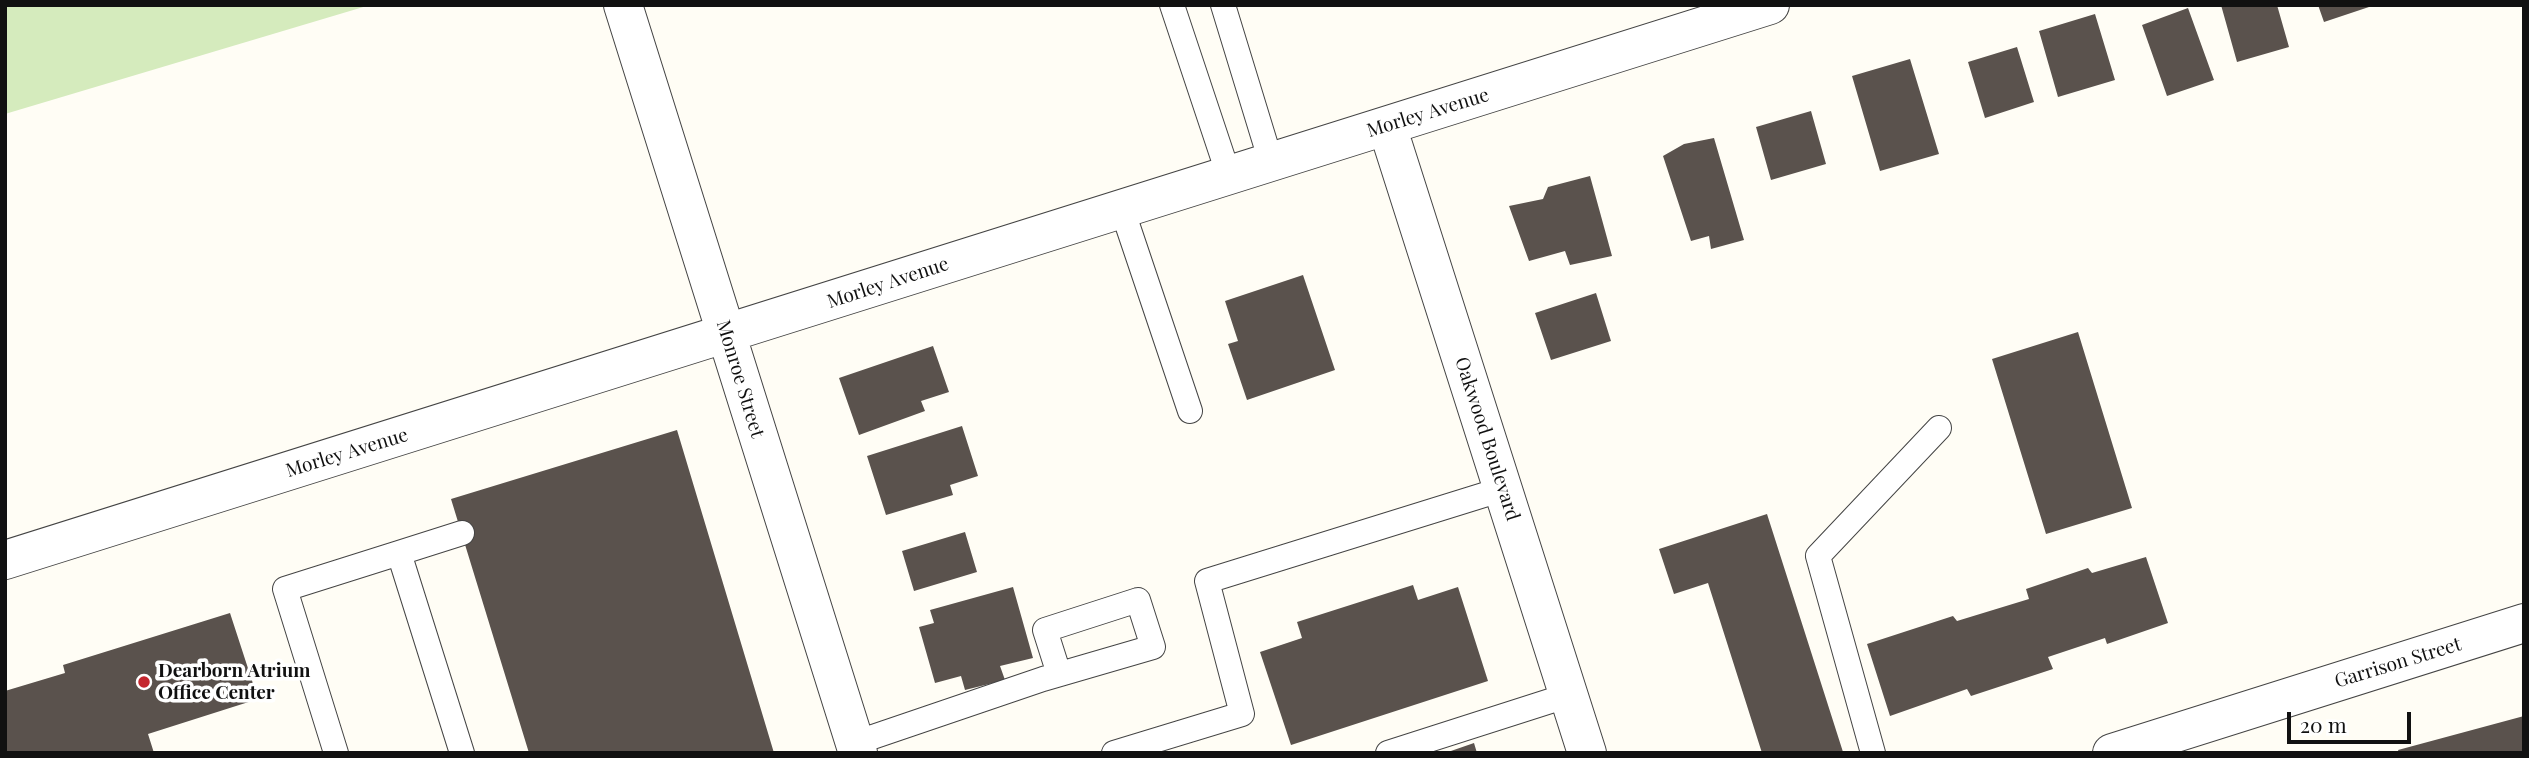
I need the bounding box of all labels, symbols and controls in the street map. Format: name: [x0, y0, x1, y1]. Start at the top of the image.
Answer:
street label: Morley Avenue: [1364, 84, 1492, 142]
street label: Morley Avenue: [824, 253, 952, 313]
street label: Monroe Street: [711, 317, 769, 441]
street label: Oakwood Boulevard: [1450, 354, 1524, 524]
street label: Morley Avenue: [283, 424, 411, 482]
street label: Garrison Street: [2332, 633, 2464, 693]
place label: Dearborn Atrium Office Center: [158, 660, 310, 704]
marker: Dearborn Atrium Office Center: [136, 674, 152, 690]
scale bar: [2291, 698, 2415, 742]
text: 20 m: [2300, 710, 2347, 738]

